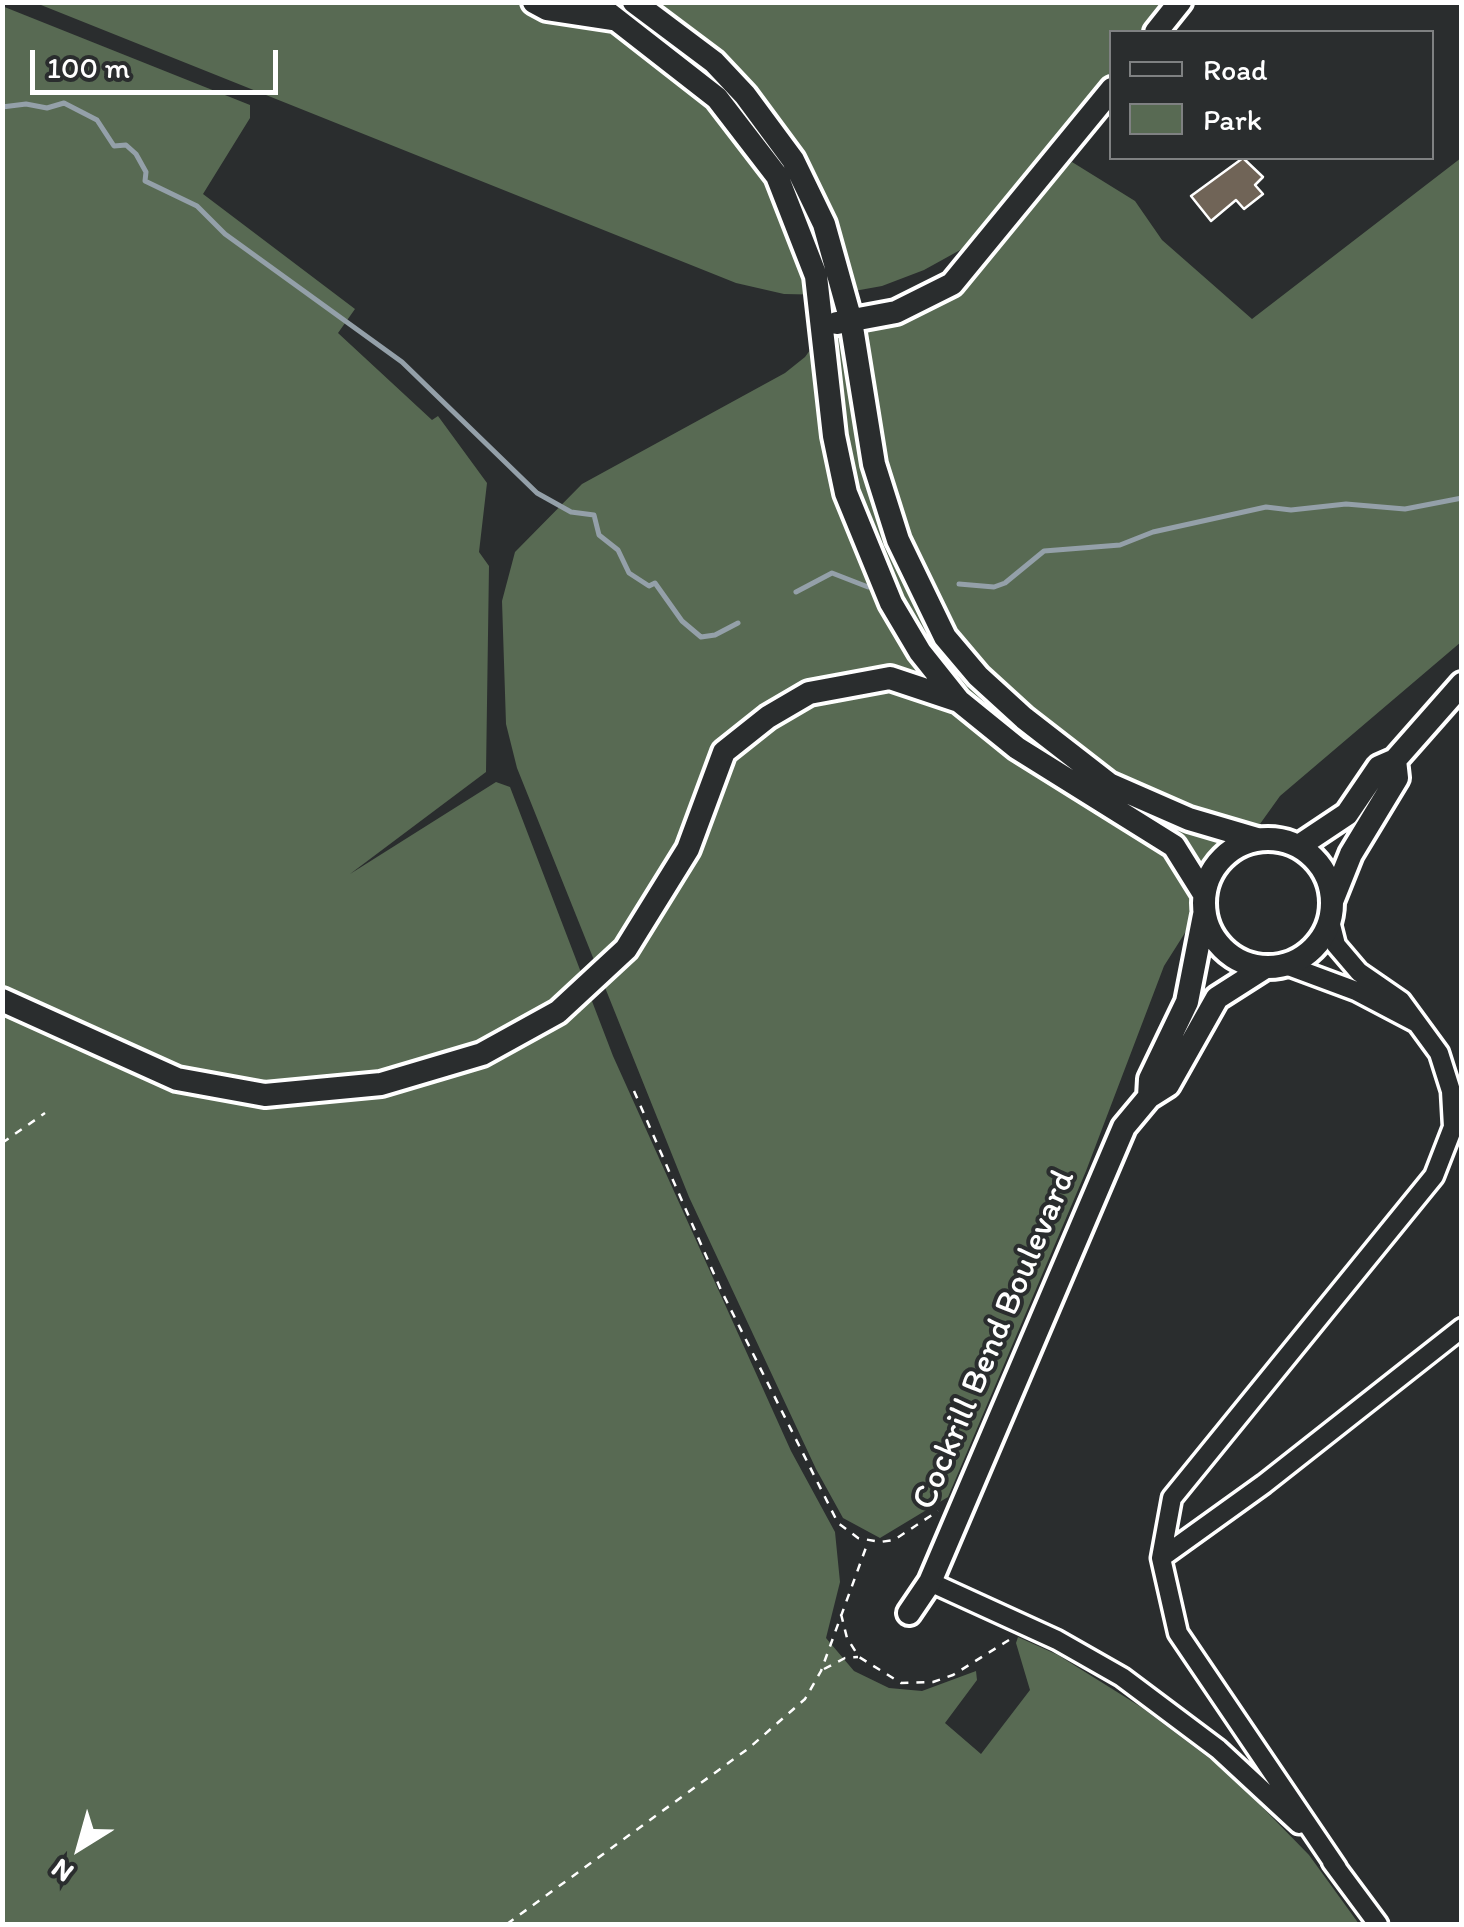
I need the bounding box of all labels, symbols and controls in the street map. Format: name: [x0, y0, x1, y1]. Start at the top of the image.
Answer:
scale bar: [35, 30, 282, 92]
legend: [1109, 30, 1434, 160]
text: 100 m: [47, 49, 130, 86]
text: Road: [1203, 51, 1268, 88]
text: Park: [1203, 101, 1262, 138]
street label: Cockrill Bend Boulevard: [904, 1164, 1086, 1516]
north arrow: [30, 1797, 130, 1897]
text: N: [44, 1852, 80, 1890]

